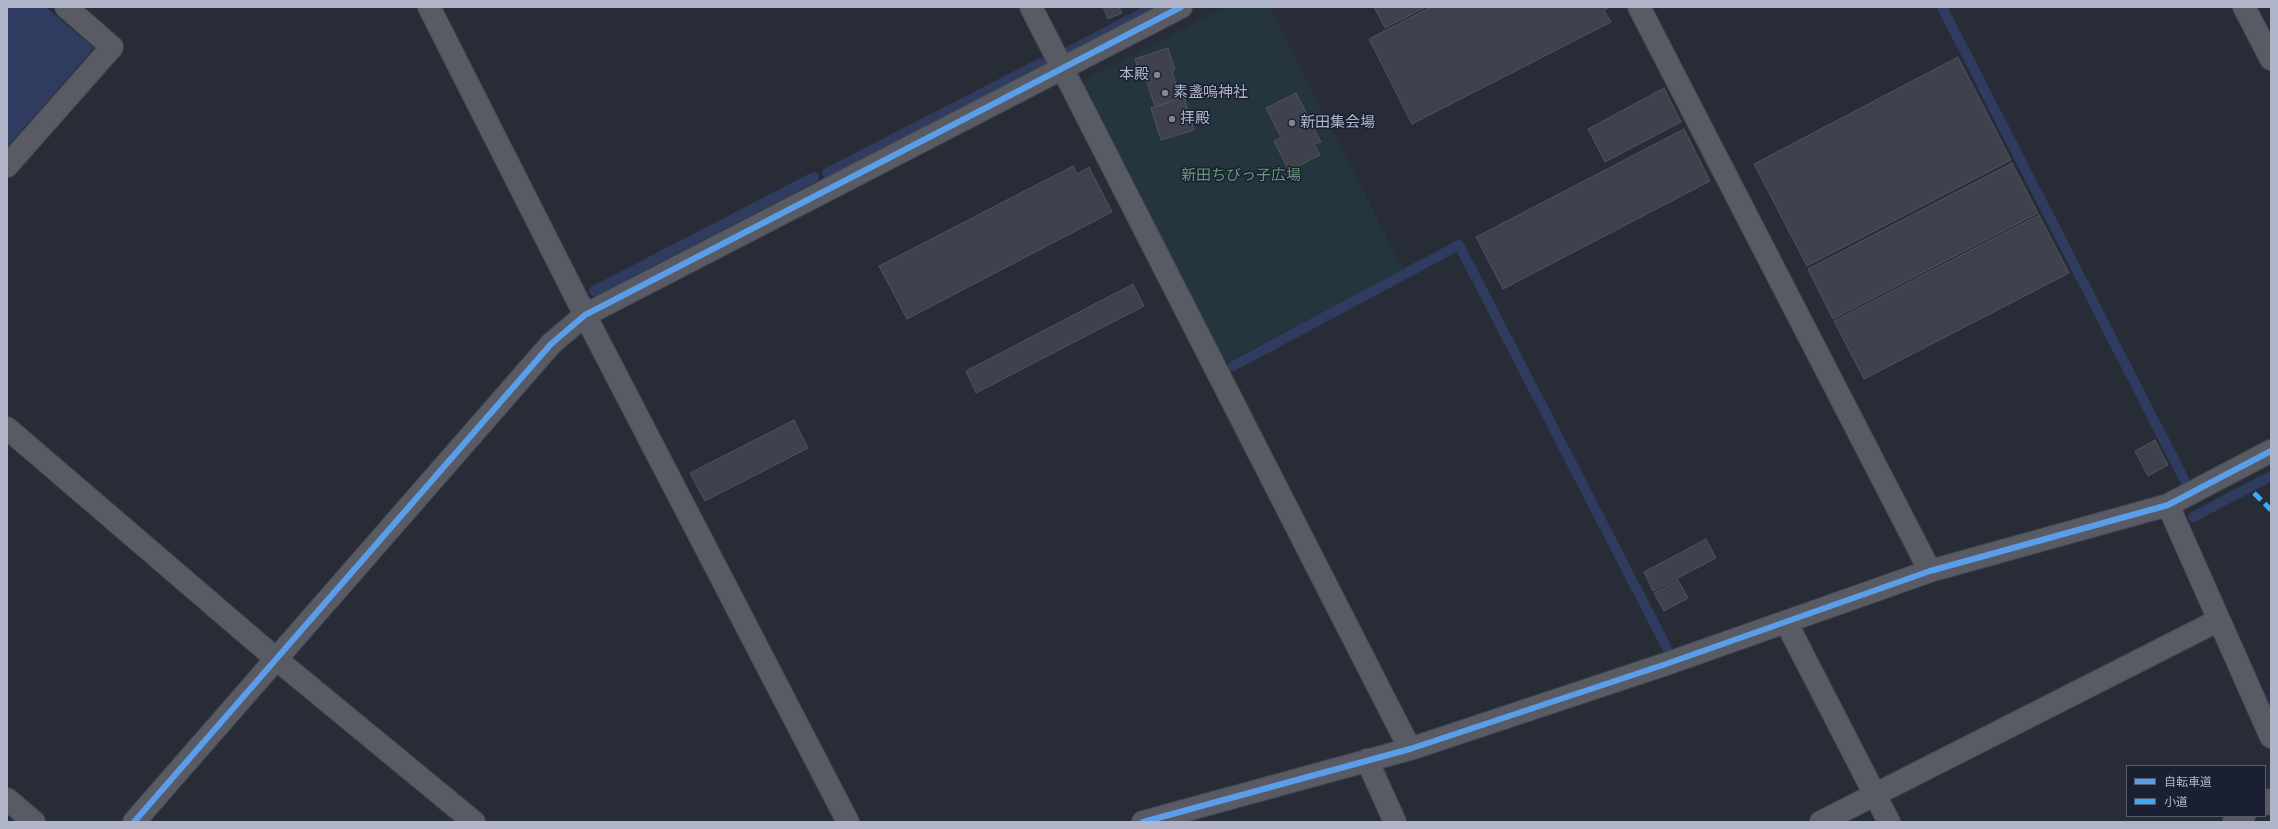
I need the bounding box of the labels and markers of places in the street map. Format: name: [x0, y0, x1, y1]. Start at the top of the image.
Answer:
place label: 本殿: [1119, 66, 1149, 84]
marker: 本殿: [1152, 70, 1162, 80]
place label: 素盞嗚神社: [1173, 84, 1248, 102]
marker: 素盞嗚神社: [1160, 88, 1170, 98]
place label: 拝殿: [1180, 110, 1210, 128]
marker: 拝殿: [1167, 114, 1177, 124]
place label: 新田集会場: [1300, 114, 1375, 132]
marker: 新田集会場: [1287, 118, 1297, 128]

